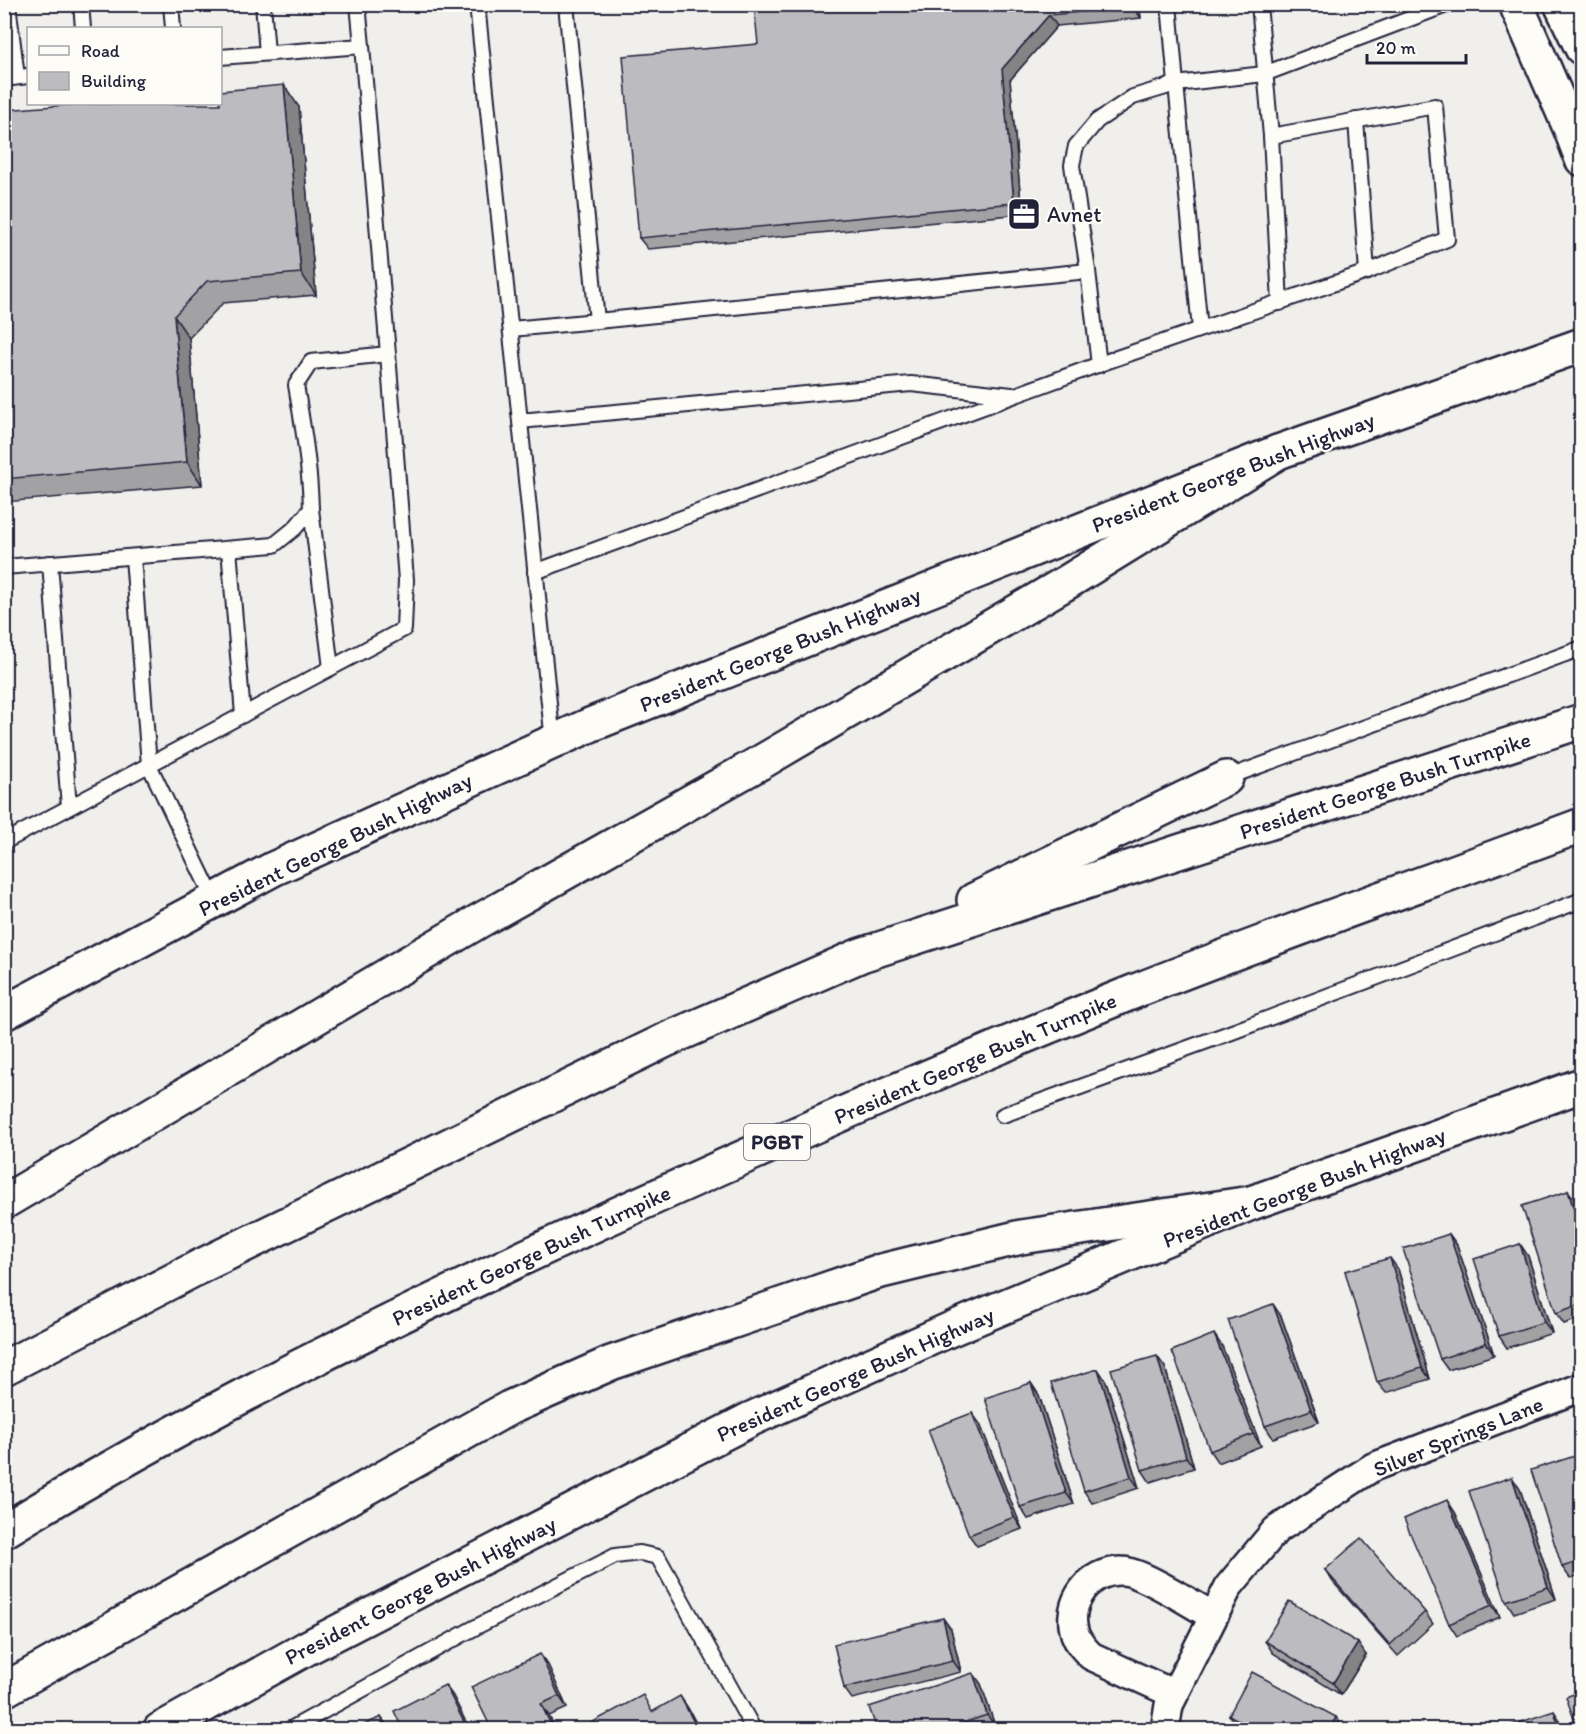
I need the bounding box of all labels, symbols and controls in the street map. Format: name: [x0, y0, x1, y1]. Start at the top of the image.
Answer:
legend: [27, 27, 222, 105]
scale bar: [1367, 27, 1466, 65]
text: 20 m: [1376, 37, 1416, 59]
text: Road: [81, 40, 120, 62]
text: Building: [81, 70, 147, 92]
office icon: Avnet: [1006, 196, 1042, 232]
place label: Avnet: [1047, 201, 1101, 228]
street label: President George Bush Highway: [1088, 406, 1379, 539]
street label: President George Bush Highway: [636, 580, 925, 718]
street label: President George Bush Turnpike: [1236, 726, 1534, 845]
street label: President George Bush Highway: [194, 766, 477, 923]
street label: President George Bush Turnpike: [830, 987, 1121, 1130]
street label: President George Bush Highway: [1159, 1121, 1450, 1254]
road number: PGBT: [744, 1124, 810, 1160]
street label: President George Bush Turnpike: [388, 1179, 675, 1332]
street label: President George Bush Highway: [712, 1301, 999, 1448]
street label: Silver Springs Lane: [1369, 1390, 1547, 1483]
street label: President George Bush Highway: [280, 1510, 561, 1671]

